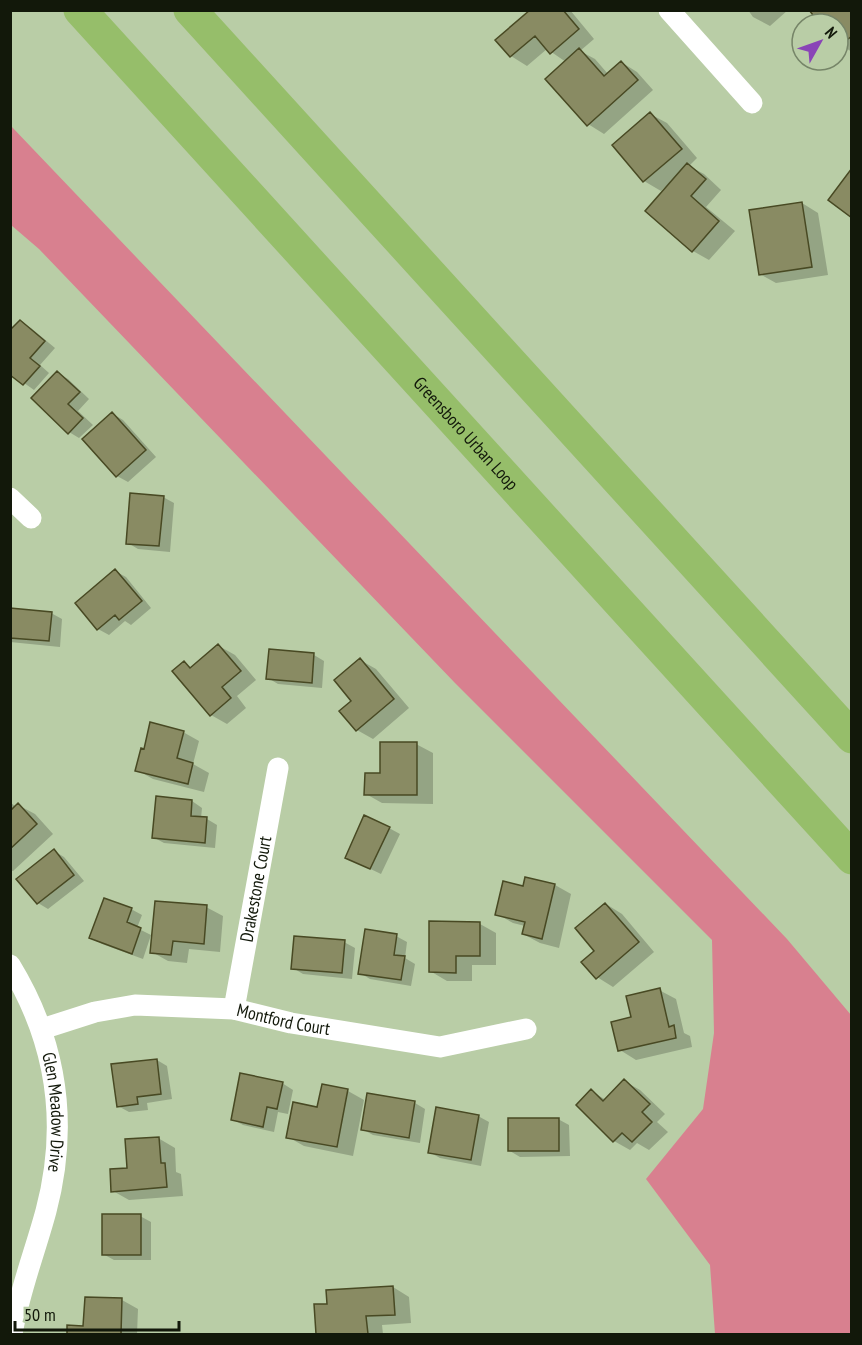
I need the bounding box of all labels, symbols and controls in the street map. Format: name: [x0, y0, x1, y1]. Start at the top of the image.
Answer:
north arrow: [790, 12, 850, 72]
text: N: [821, 23, 842, 42]
street label: Greensboro Urban Loop: [409, 372, 524, 495]
street label: Drakestone Court: [234, 834, 276, 944]
street label: Montford Court: [235, 998, 332, 1040]
street label: Glen Meadow Drive: [37, 1050, 69, 1174]
scale bar: [15, 1294, 178, 1332]
text: 50 m: [24, 1303, 56, 1326]

